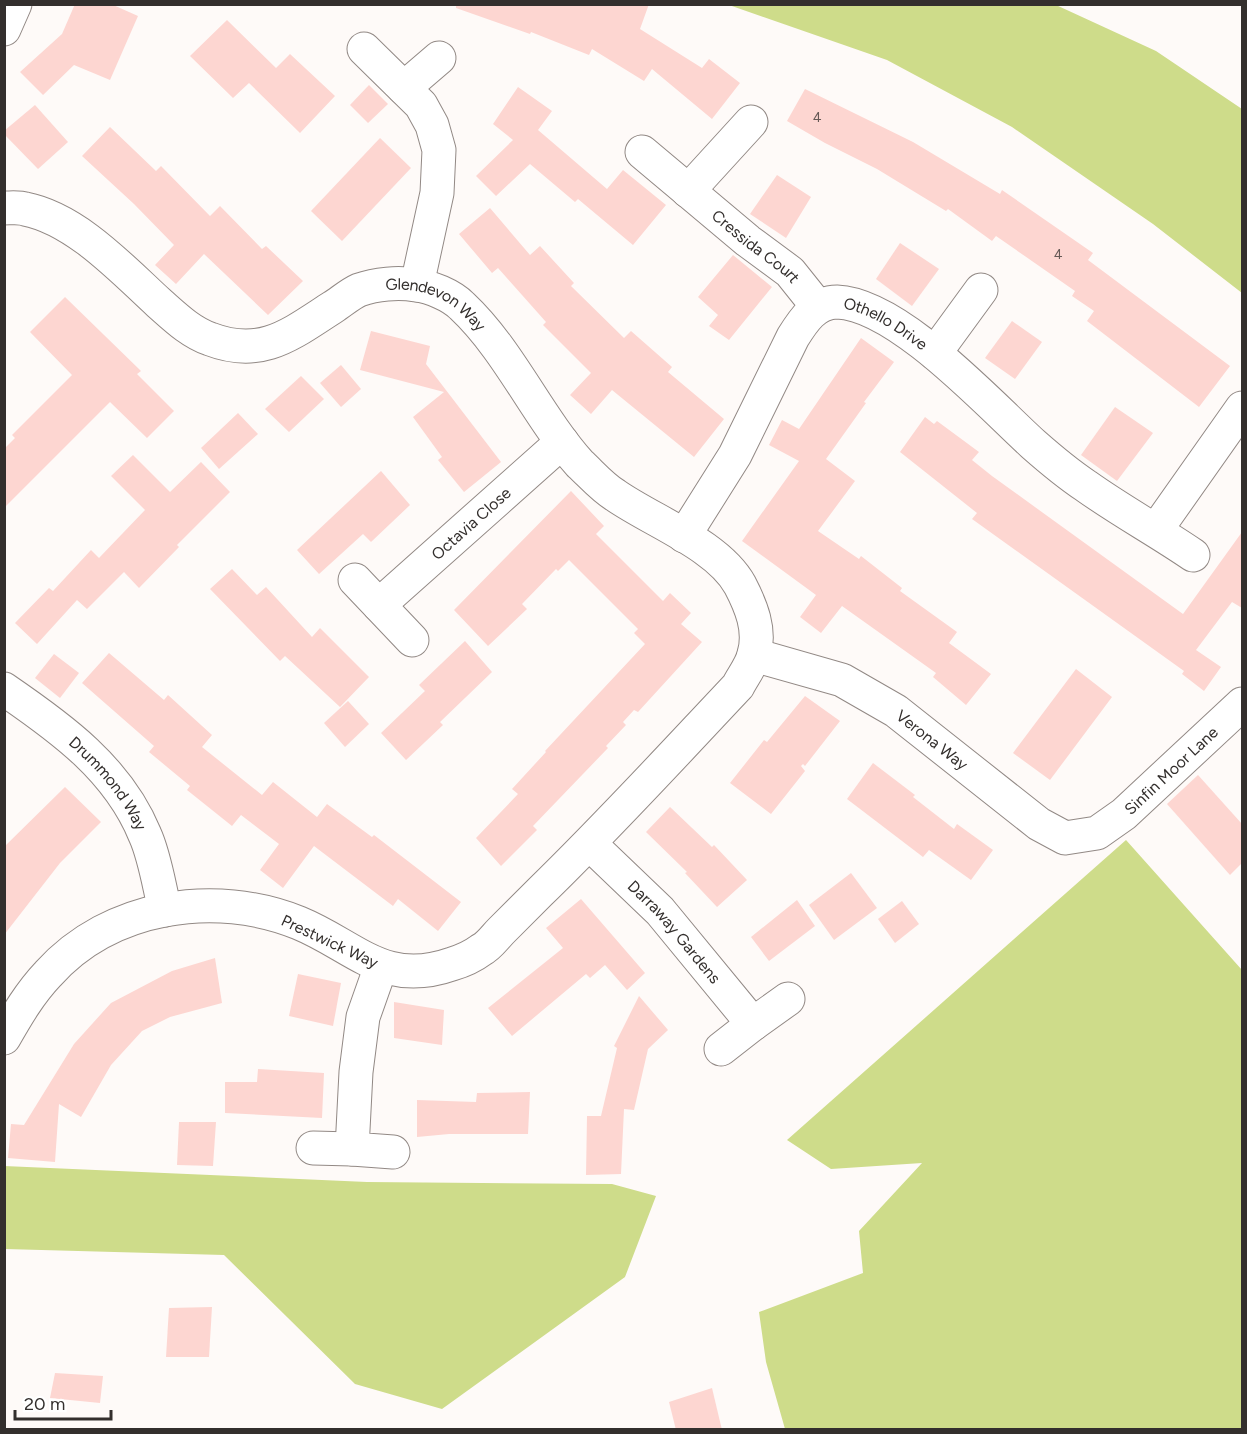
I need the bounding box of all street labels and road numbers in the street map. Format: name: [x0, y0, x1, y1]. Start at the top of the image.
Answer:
street label: Cressida Court: [708, 206, 804, 287]
street label: Glendevon Way: [385, 274, 490, 335]
street label: Othello Drive: [842, 294, 931, 354]
street label: Octavia Close: [428, 483, 515, 564]
street label: Verona Way: [892, 706, 972, 775]
street label: Sinfin Moor Lane: [1121, 722, 1222, 819]
street label: Drummond Way: [65, 732, 151, 834]
street label: Darraway Gardens: [624, 877, 725, 987]
street label: Prestwick Way: [278, 911, 382, 972]

